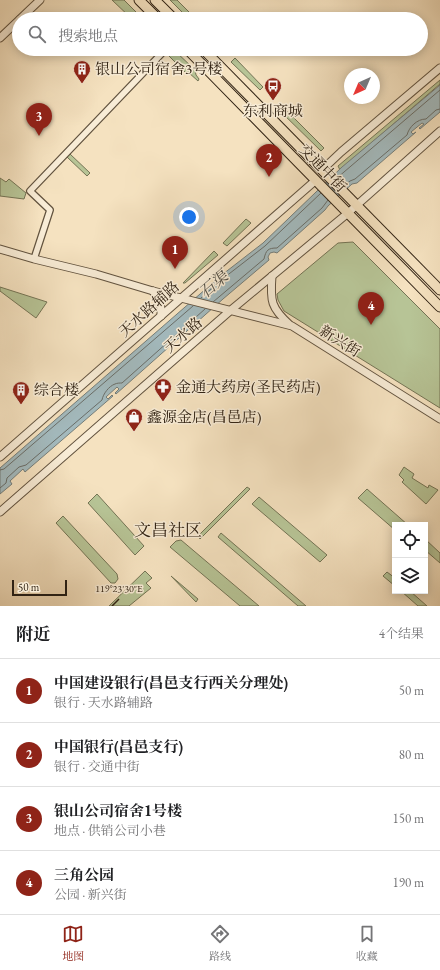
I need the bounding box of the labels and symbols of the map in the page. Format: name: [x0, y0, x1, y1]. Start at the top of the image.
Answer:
building icon: 银山公司宿舍3号楼: [72, 59, 92, 84]
place label: 银山公司宿舍3号楼: [95, 59, 222, 78]
north arrow: [344, 68, 380, 104]
bus stop icon: 东利商城: [263, 76, 283, 101]
place label: 东利商城: [243, 101, 303, 120]
pin: 3: [26, 103, 52, 136]
street label: 交通中街: [296, 139, 351, 196]
pin: 2: [256, 144, 282, 177]
your location: [179, 207, 199, 227]
pin: 1: [162, 236, 188, 269]
water label: 石渠: [194, 265, 234, 303]
street label: 天水路辅路: [115, 277, 183, 341]
pin: 4: [358, 292, 384, 325]
street label: 天水路: [160, 313, 206, 357]
street label: 新兴街: [316, 321, 364, 361]
pharmacy icon: 金通大药房(圣民药店): [153, 377, 173, 402]
place label: 金通大药房(圣民药店): [176, 377, 321, 396]
building icon: 综合楼: [11, 380, 31, 405]
place label: 综合楼: [34, 380, 79, 399]
shop icon: 鑫源金店(昌邑店): [124, 407, 144, 432]
place label: 鑫源金店(昌邑店): [147, 407, 262, 426]
district label: 文昌社区: [134, 519, 202, 541]
scale bar: [12, 578, 67, 597]
text: 119°23'30"E: [95, 582, 143, 595]

